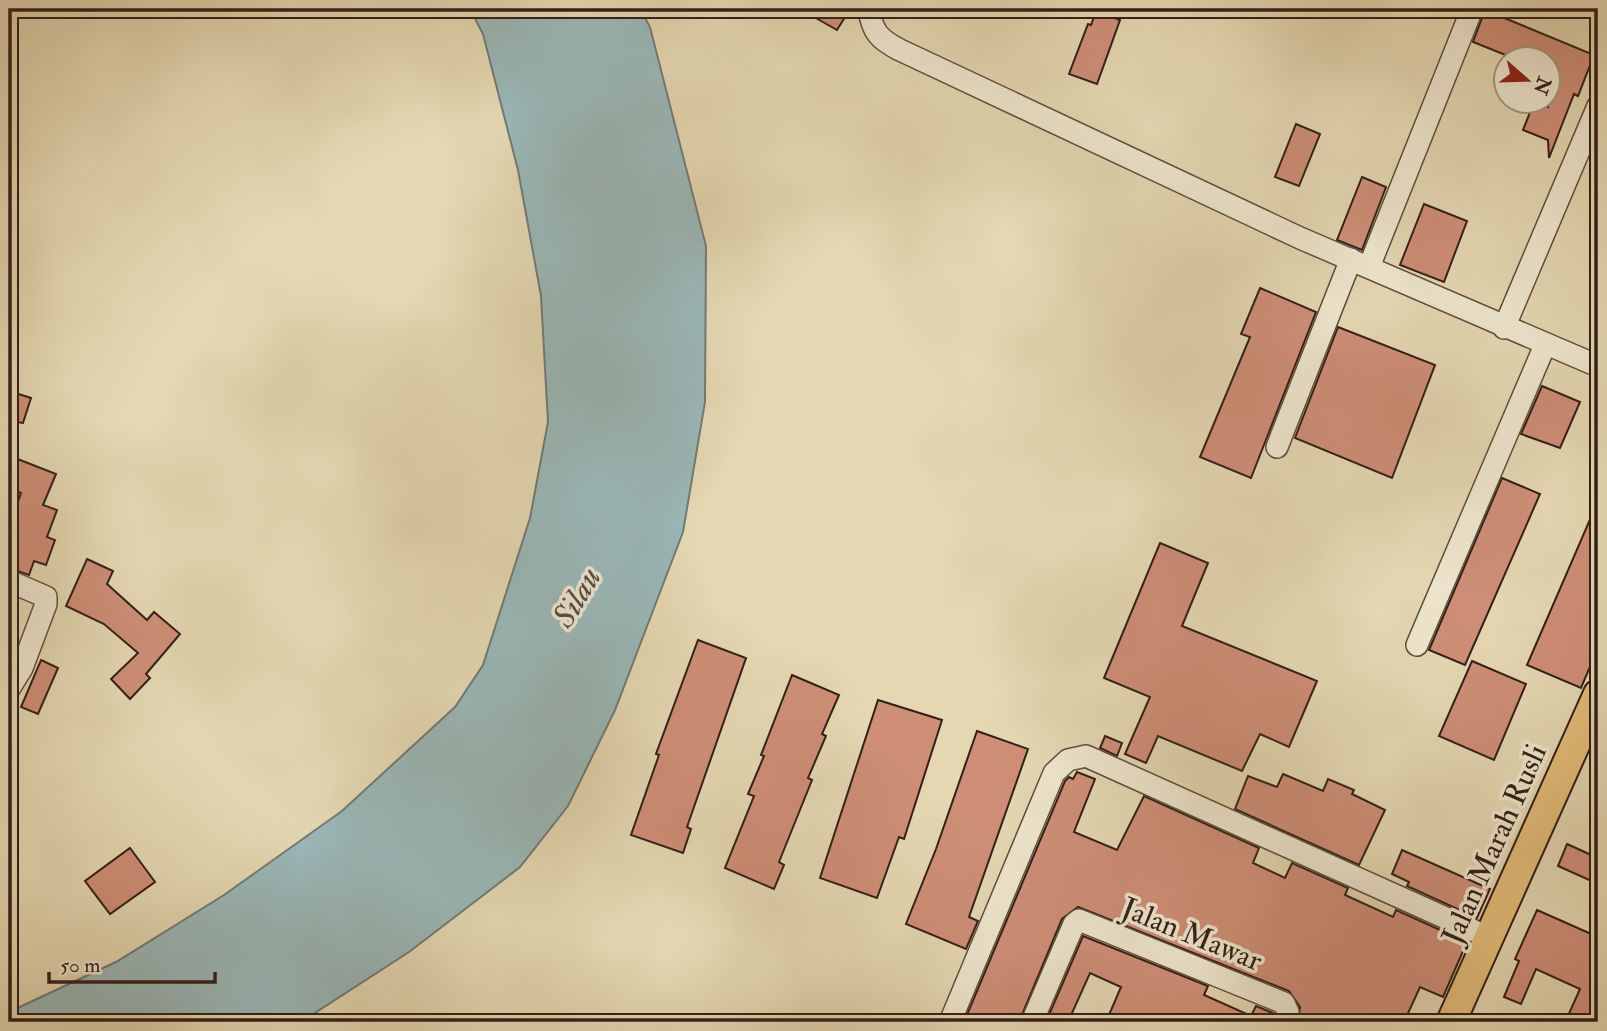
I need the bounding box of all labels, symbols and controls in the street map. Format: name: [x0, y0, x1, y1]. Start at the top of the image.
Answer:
north arrow: [1492, 46, 1562, 116]
text: N: [1528, 72, 1557, 98]
water label: Silau: [543, 560, 610, 636]
street label: Jalan Marah Rusli: [1433, 738, 1555, 951]
street label: Jalan Mawar: [1115, 889, 1268, 979]
scale bar: [49, 940, 215, 984]
text: 50 m: [60, 952, 101, 979]

